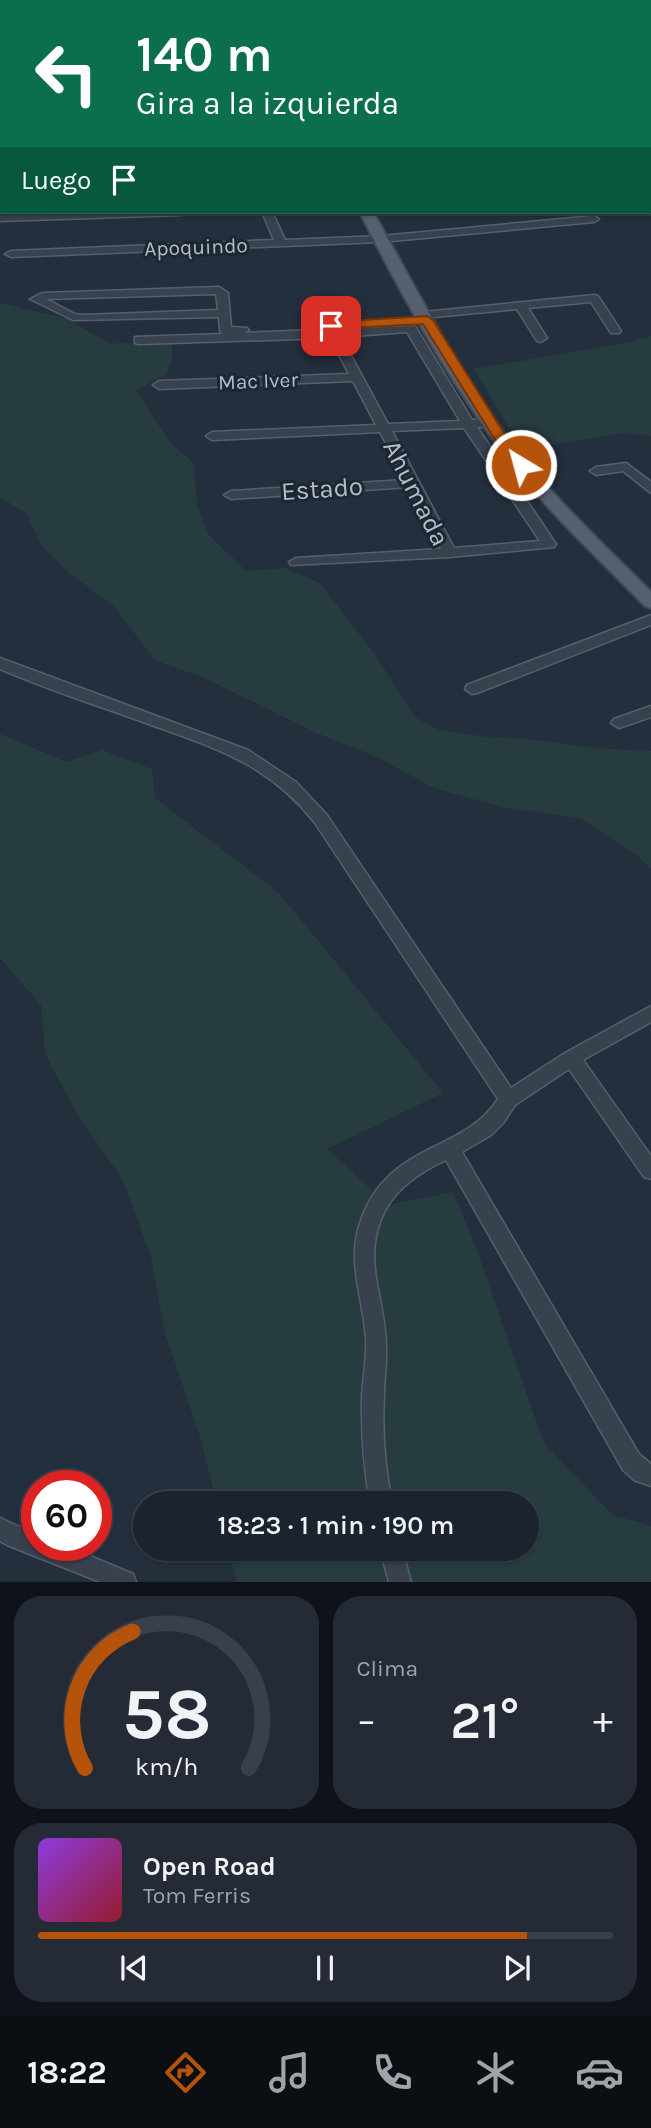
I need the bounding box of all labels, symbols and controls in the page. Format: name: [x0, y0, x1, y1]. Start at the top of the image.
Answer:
text: 140 m: [136, 26, 273, 83]
icon: left: [21, 28, 112, 119]
text: Gira a la izquierda: [136, 85, 399, 122]
icon: arrive: [105, 161, 143, 199]
text: Luego: [21, 165, 91, 196]
street label: Apoquindo: [144, 233, 248, 261]
pin: [301, 296, 361, 356]
icon: arrive: [312, 307, 350, 345]
street label: Mac Iver: [218, 368, 299, 394]
position arrow: [484, 428, 558, 502]
street label: Ahumada: [376, 435, 456, 551]
street label: Estado: [280, 471, 364, 507]
speed limit sign: 60: [21, 1470, 112, 1561]
text: 18:23 · 1 min · 190 m: [218, 1510, 454, 1541]
text: Clima: [357, 1655, 418, 1682]
text: 58: [122, 1672, 211, 1757]
text: 21°: [450, 1690, 519, 1751]
text: −: [357, 1698, 376, 1743]
text: +: [593, 1698, 613, 1743]
text: km/h: [135, 1752, 198, 1781]
text: Open Road: [143, 1851, 276, 1882]
text: Tom Ferris: [143, 1882, 251, 1909]
icon: previous: [115, 1949, 153, 1987]
icon: pause: [306, 1949, 344, 1987]
icon: next: [498, 1949, 536, 1987]
icon: directions: [161, 2048, 210, 2097]
icon: music: [265, 2048, 314, 2097]
icon: phone: [368, 2048, 417, 2097]
icon: climate: [471, 2048, 520, 2097]
icon: car: [575, 2048, 624, 2097]
text: 18:22: [27, 2054, 107, 2091]

